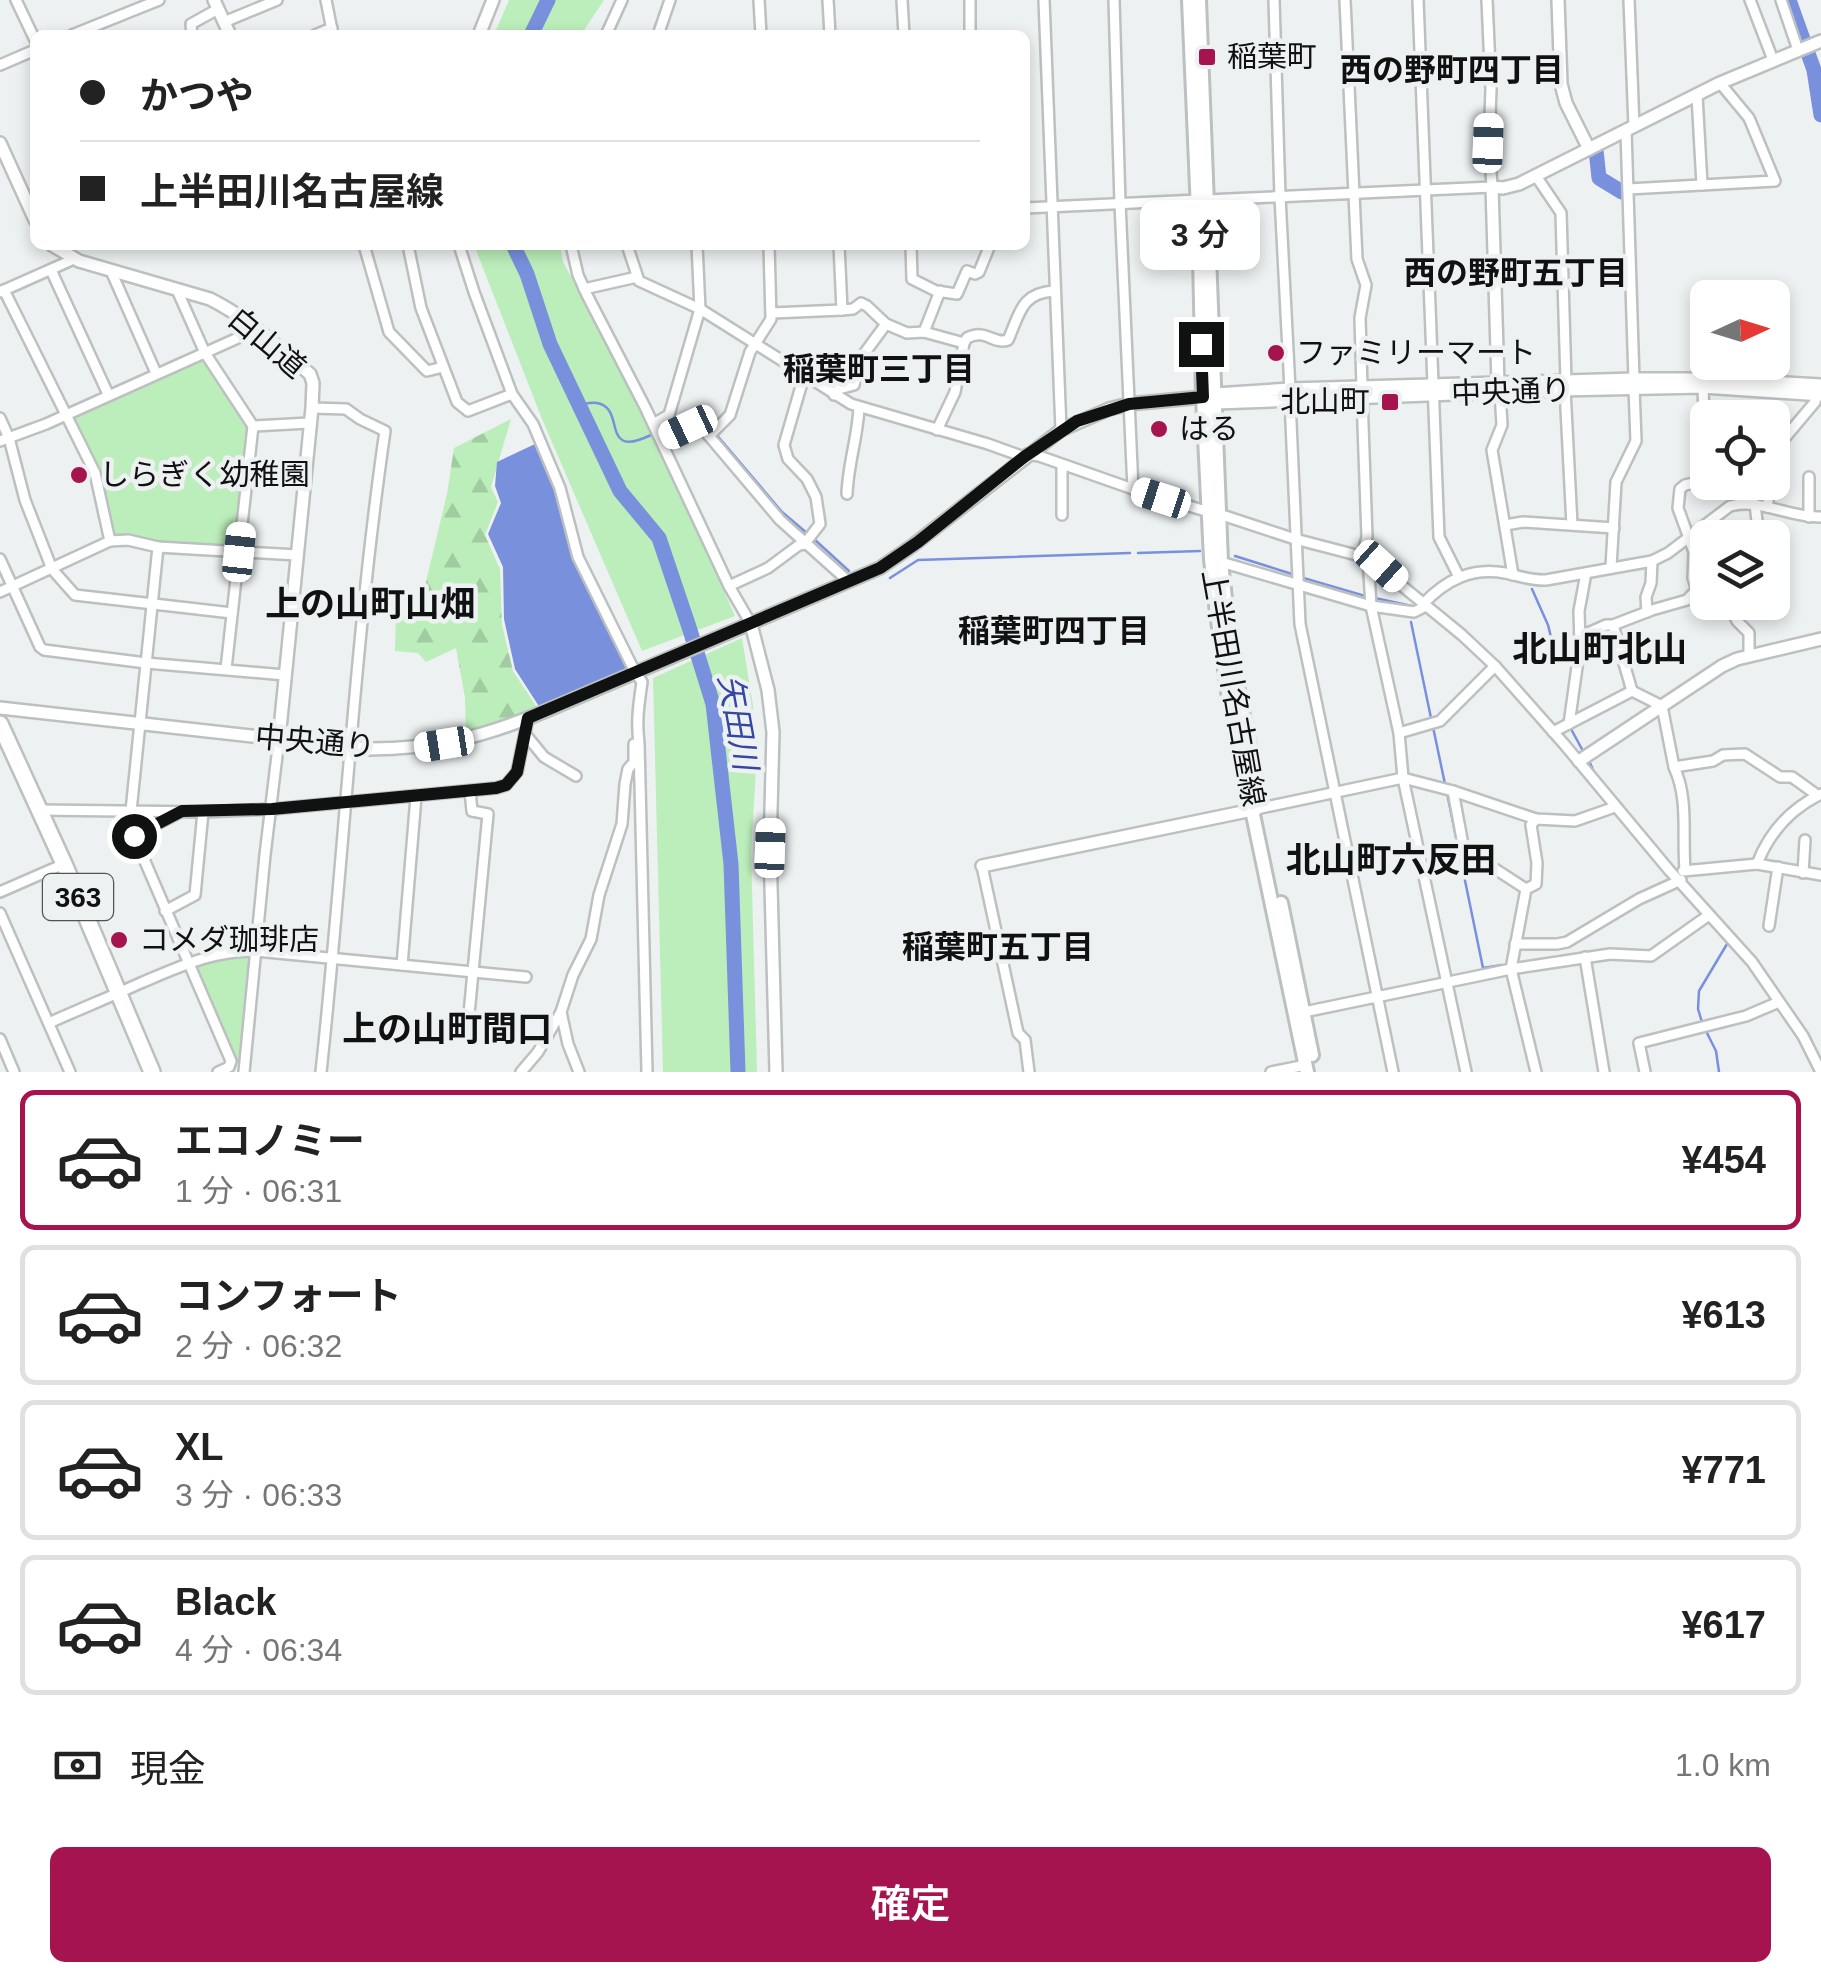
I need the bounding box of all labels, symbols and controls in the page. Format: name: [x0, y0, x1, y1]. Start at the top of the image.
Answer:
place label: 稲葉町: [1227, 40, 1317, 73]
marker: 稲葉町: [1196, 46, 1218, 68]
district label: 西の野町四丁目: [1340, 52, 1564, 88]
text: かつや: [140, 75, 254, 117]
car: [1472, 112, 1504, 174]
text: 上半田川名古屋線: [140, 171, 444, 213]
callout: 3 分: [1141, 199, 1261, 269]
text: 3 分: [1171, 217, 1229, 253]
district label: 西の野町五丁目: [1404, 255, 1628, 291]
north arrow: [1690, 280, 1790, 380]
map controls: [1690, 280, 1790, 620]
street label: 白山道: [222, 301, 312, 384]
route end: [1179, 322, 1224, 367]
place label: ファミリーマート: [1296, 336, 1536, 369]
marker: ファミリーマート: [1265, 342, 1287, 364]
district label: 稲葉町三丁目: [783, 351, 975, 387]
street label: 中央通り: [1450, 373, 1572, 410]
place label: 北山町: [1280, 385, 1370, 418]
marker: 北山町: [1379, 391, 1401, 413]
button: locate: [1690, 400, 1790, 500]
car: [654, 401, 722, 453]
place label: はる: [1179, 412, 1239, 445]
marker: はる: [1148, 418, 1170, 440]
place label: しらぎく幼稚園: [99, 458, 310, 491]
marker: しらぎく幼稚園: [68, 464, 90, 486]
car: [1128, 474, 1194, 522]
button: layers: [1690, 520, 1790, 620]
car: [221, 521, 257, 583]
car: [1349, 535, 1413, 597]
street label: 上半田川名古屋線: [1196, 567, 1271, 809]
district label: 上の山町山畑: [265, 584, 475, 623]
district label: 稲葉町四丁目: [958, 613, 1150, 649]
district label: 北山町北山: [1512, 629, 1688, 668]
water label: 矢田川: [712, 672, 765, 775]
street label: 中央通り: [254, 720, 376, 763]
car: [412, 724, 476, 764]
route start: [112, 814, 157, 859]
car: [754, 817, 786, 879]
district label: 北山町六反田: [1286, 840, 1496, 879]
road number: 363: [43, 874, 113, 920]
place label: コメダ珈琲店: [139, 923, 319, 956]
marker: コメダ珈琲店: [108, 929, 130, 951]
district label: 稲葉町五丁目: [902, 929, 1094, 965]
district label: 上の山町間口: [342, 1009, 552, 1048]
icon: car: [55, 1115, 145, 1205]
text: エコノミー: [175, 1120, 365, 1162]
text: ¥454: [1681, 1139, 1766, 1181]
text: 1 分 · 06:31: [175, 1173, 342, 1209]
icon: car: [55, 1270, 145, 1360]
text: コンフォート: [175, 1275, 402, 1317]
text: ¥613: [1681, 1294, 1766, 1336]
text: 2 分 · 06:32: [175, 1328, 342, 1364]
icon: car: [55, 1425, 145, 1515]
text: XL: [175, 1426, 224, 1468]
text: ¥771: [1681, 1449, 1766, 1491]
text: 3 分 · 06:33: [175, 1477, 342, 1513]
icon: car: [55, 1580, 145, 1670]
text: Black: [175, 1581, 276, 1623]
text: ¥617: [1681, 1604, 1766, 1646]
text: 4 分 · 06:34: [175, 1632, 342, 1668]
icon: cash: [50, 1738, 105, 1793]
text: 1.0 km: [1675, 1747, 1771, 1783]
text: 現金: [130, 1748, 206, 1790]
button: 確定: [50, 1847, 1771, 1962]

